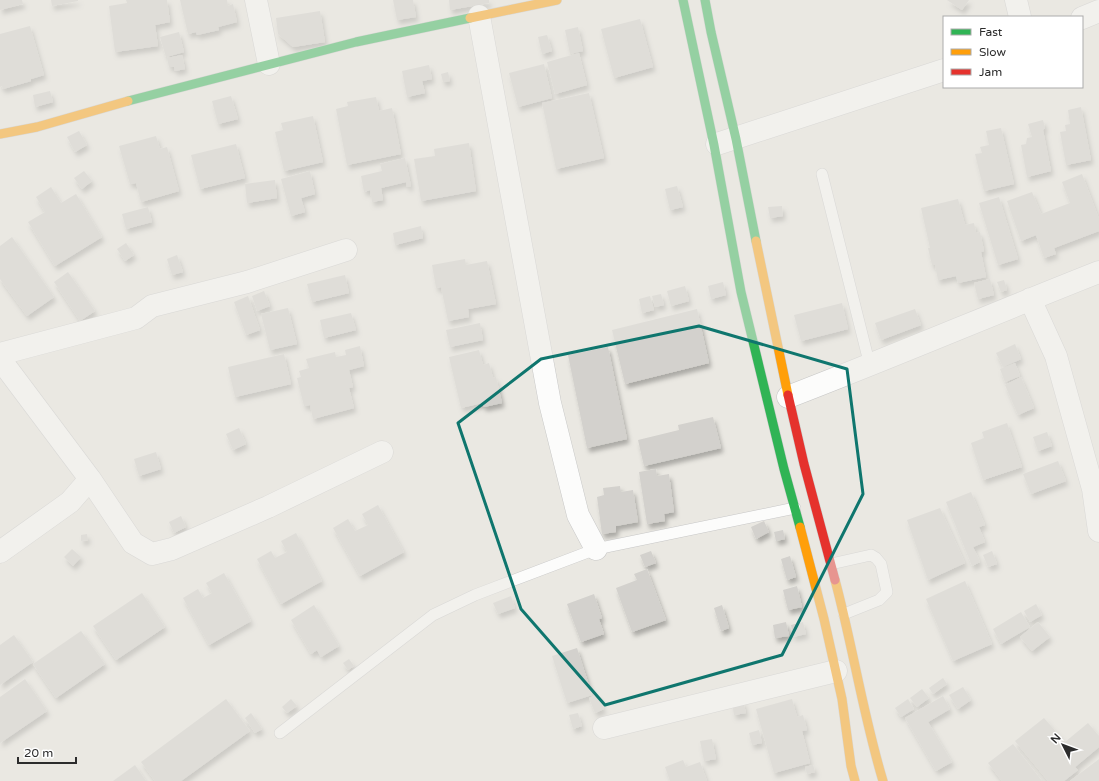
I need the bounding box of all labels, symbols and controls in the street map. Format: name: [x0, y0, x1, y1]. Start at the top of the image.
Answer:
legend: [943, 16, 1083, 88]
text: Fast: [979, 25, 1003, 39]
text: Slow: [979, 45, 1006, 59]
text: Jam: [979, 65, 1002, 79]
north arrow: [1043, 725, 1083, 765]
text: N: [1048, 731, 1064, 746]
scale bar: [18, 739, 76, 765]
text: 20 m: [24, 746, 53, 760]

